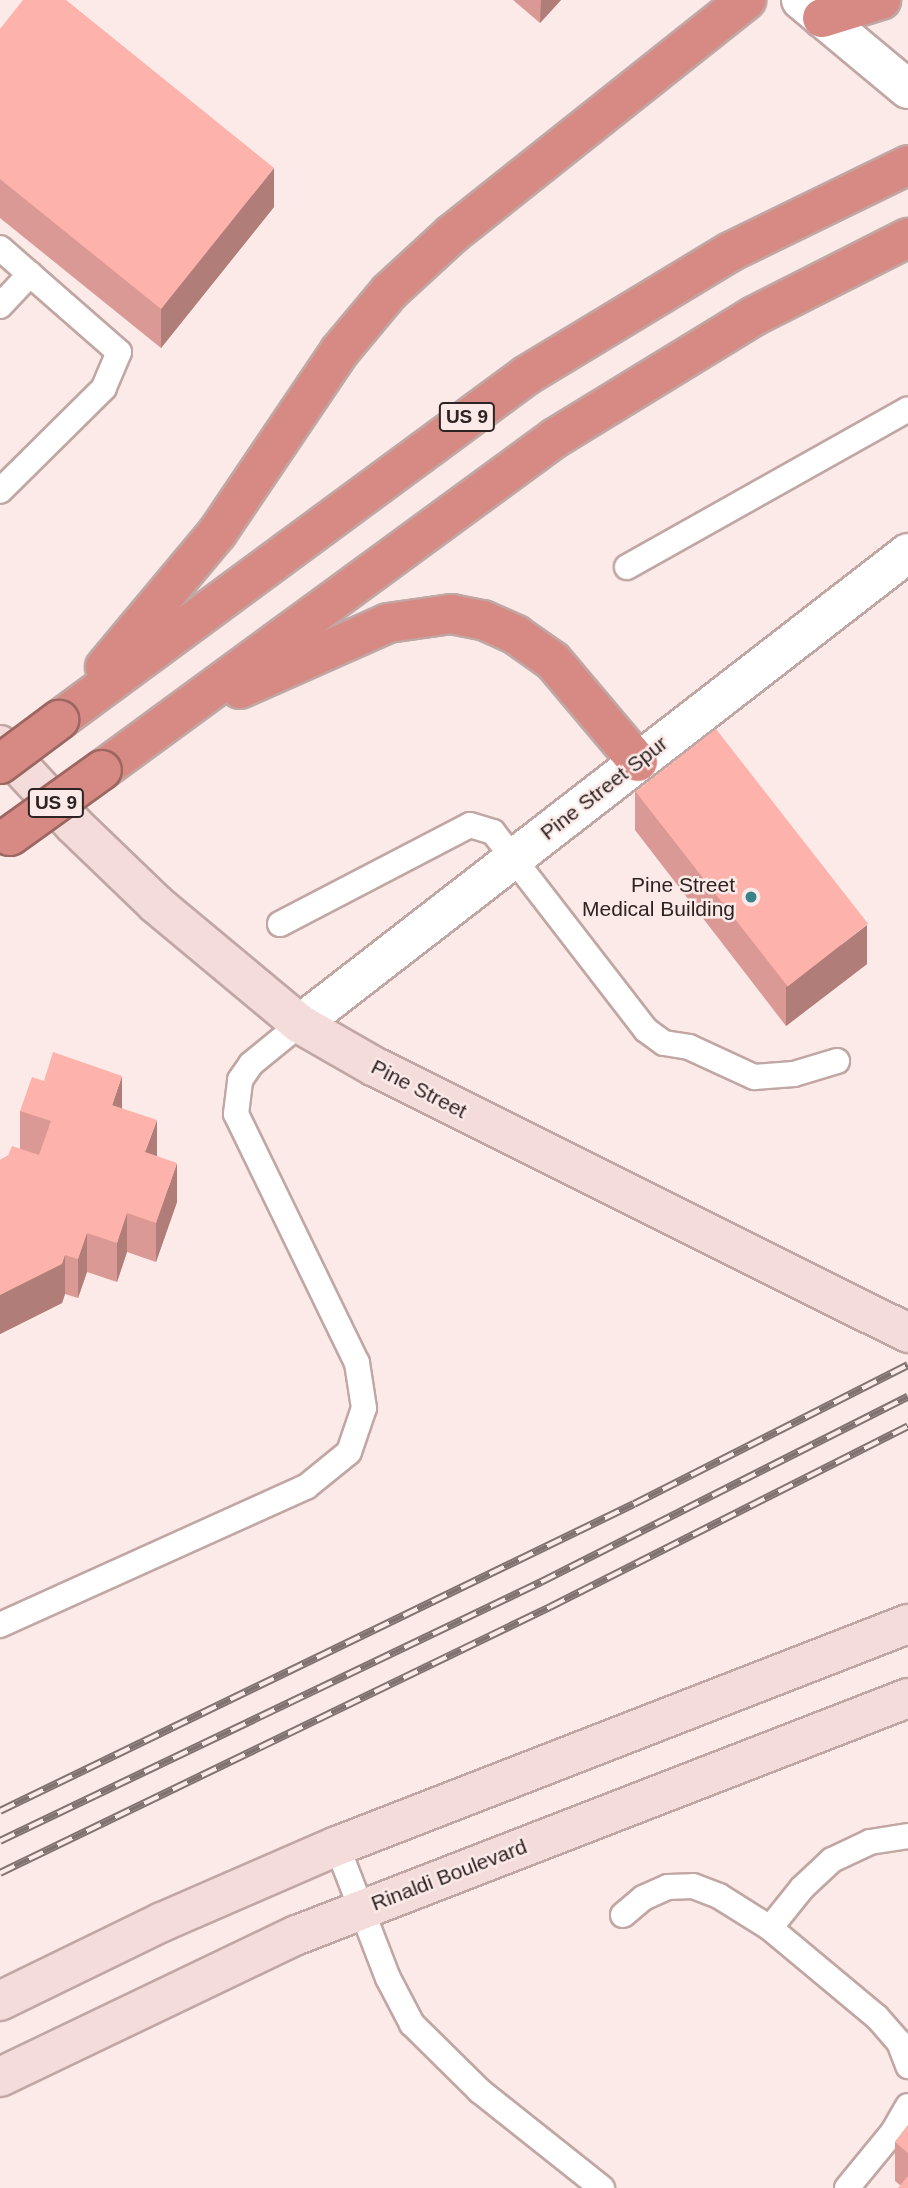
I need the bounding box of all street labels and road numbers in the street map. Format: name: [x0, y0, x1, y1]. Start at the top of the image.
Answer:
road number: US 9: [437, 402, 497, 432]
street label: Pine Street Spur: [536, 731, 672, 845]
road number: US 9: [26, 788, 86, 818]
street label: Pine Street: [367, 1054, 471, 1124]
street label: Rinaldi Boulevard: [368, 1834, 530, 1916]

